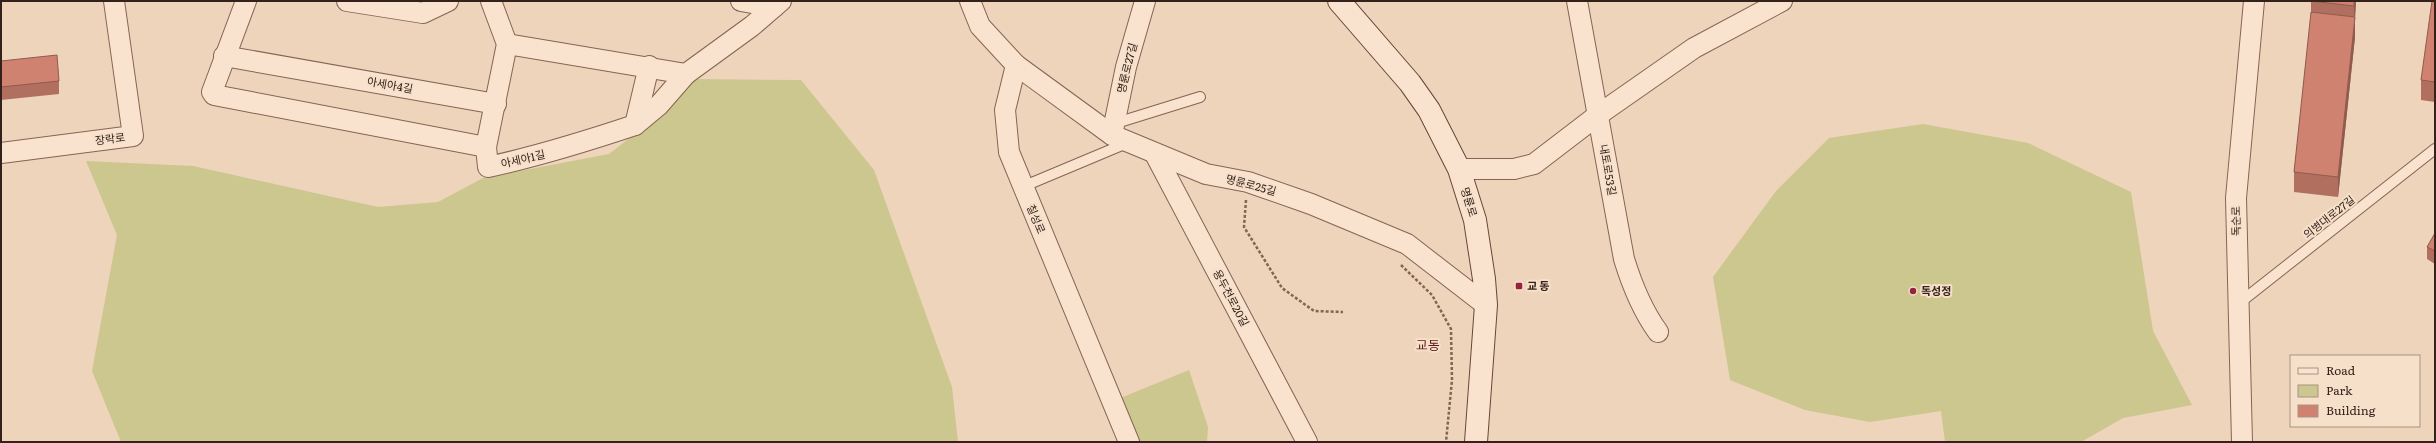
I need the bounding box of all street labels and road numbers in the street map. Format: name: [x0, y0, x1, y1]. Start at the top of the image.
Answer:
street label: 명륜로27길: [1112, 41, 1140, 95]
street label: 아세아4길: [366, 72, 414, 96]
street label: 장락로: [94, 128, 126, 148]
street label: 내토로53길: [1597, 143, 1621, 197]
street label: 아세아1길: [499, 145, 546, 171]
street label: 명륜로25길: [1224, 170, 1278, 198]
street label: 명륜로: [1458, 185, 1482, 219]
street label: 의병대로27길: [2299, 191, 2358, 241]
street label: 칠성로: [1024, 202, 1050, 236]
street label: 독순로: [2227, 206, 2243, 236]
street label: 용두천로20길: [1210, 266, 1254, 329]

